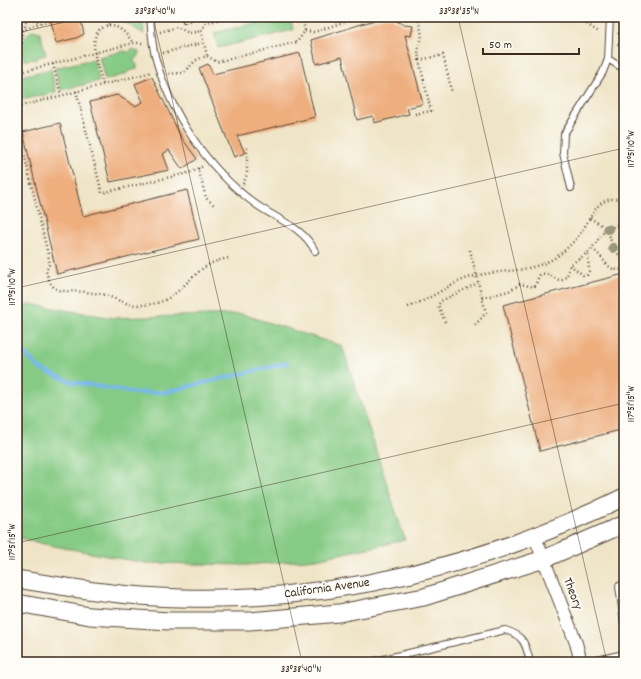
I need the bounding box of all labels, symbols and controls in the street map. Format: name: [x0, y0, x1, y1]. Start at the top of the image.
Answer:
text: 33°38'40"N: [135, 5, 175, 19]
text: 33°38'35"N: [439, 5, 479, 19]
scale bar: [483, 30, 579, 56]
text: 50 m: [489, 37, 512, 54]
text: 117°51'10"W: [625, 130, 639, 168]
text: 117°51'10"W: [6, 268, 20, 306]
text: 117°51'15"W: [625, 386, 639, 422]
text: 117°51'15"W: [6, 524, 20, 560]
street label: California Avenue: [283, 574, 371, 604]
street label: Theory: [557, 575, 587, 613]
text: 33°38'40"N: [281, 663, 321, 677]

